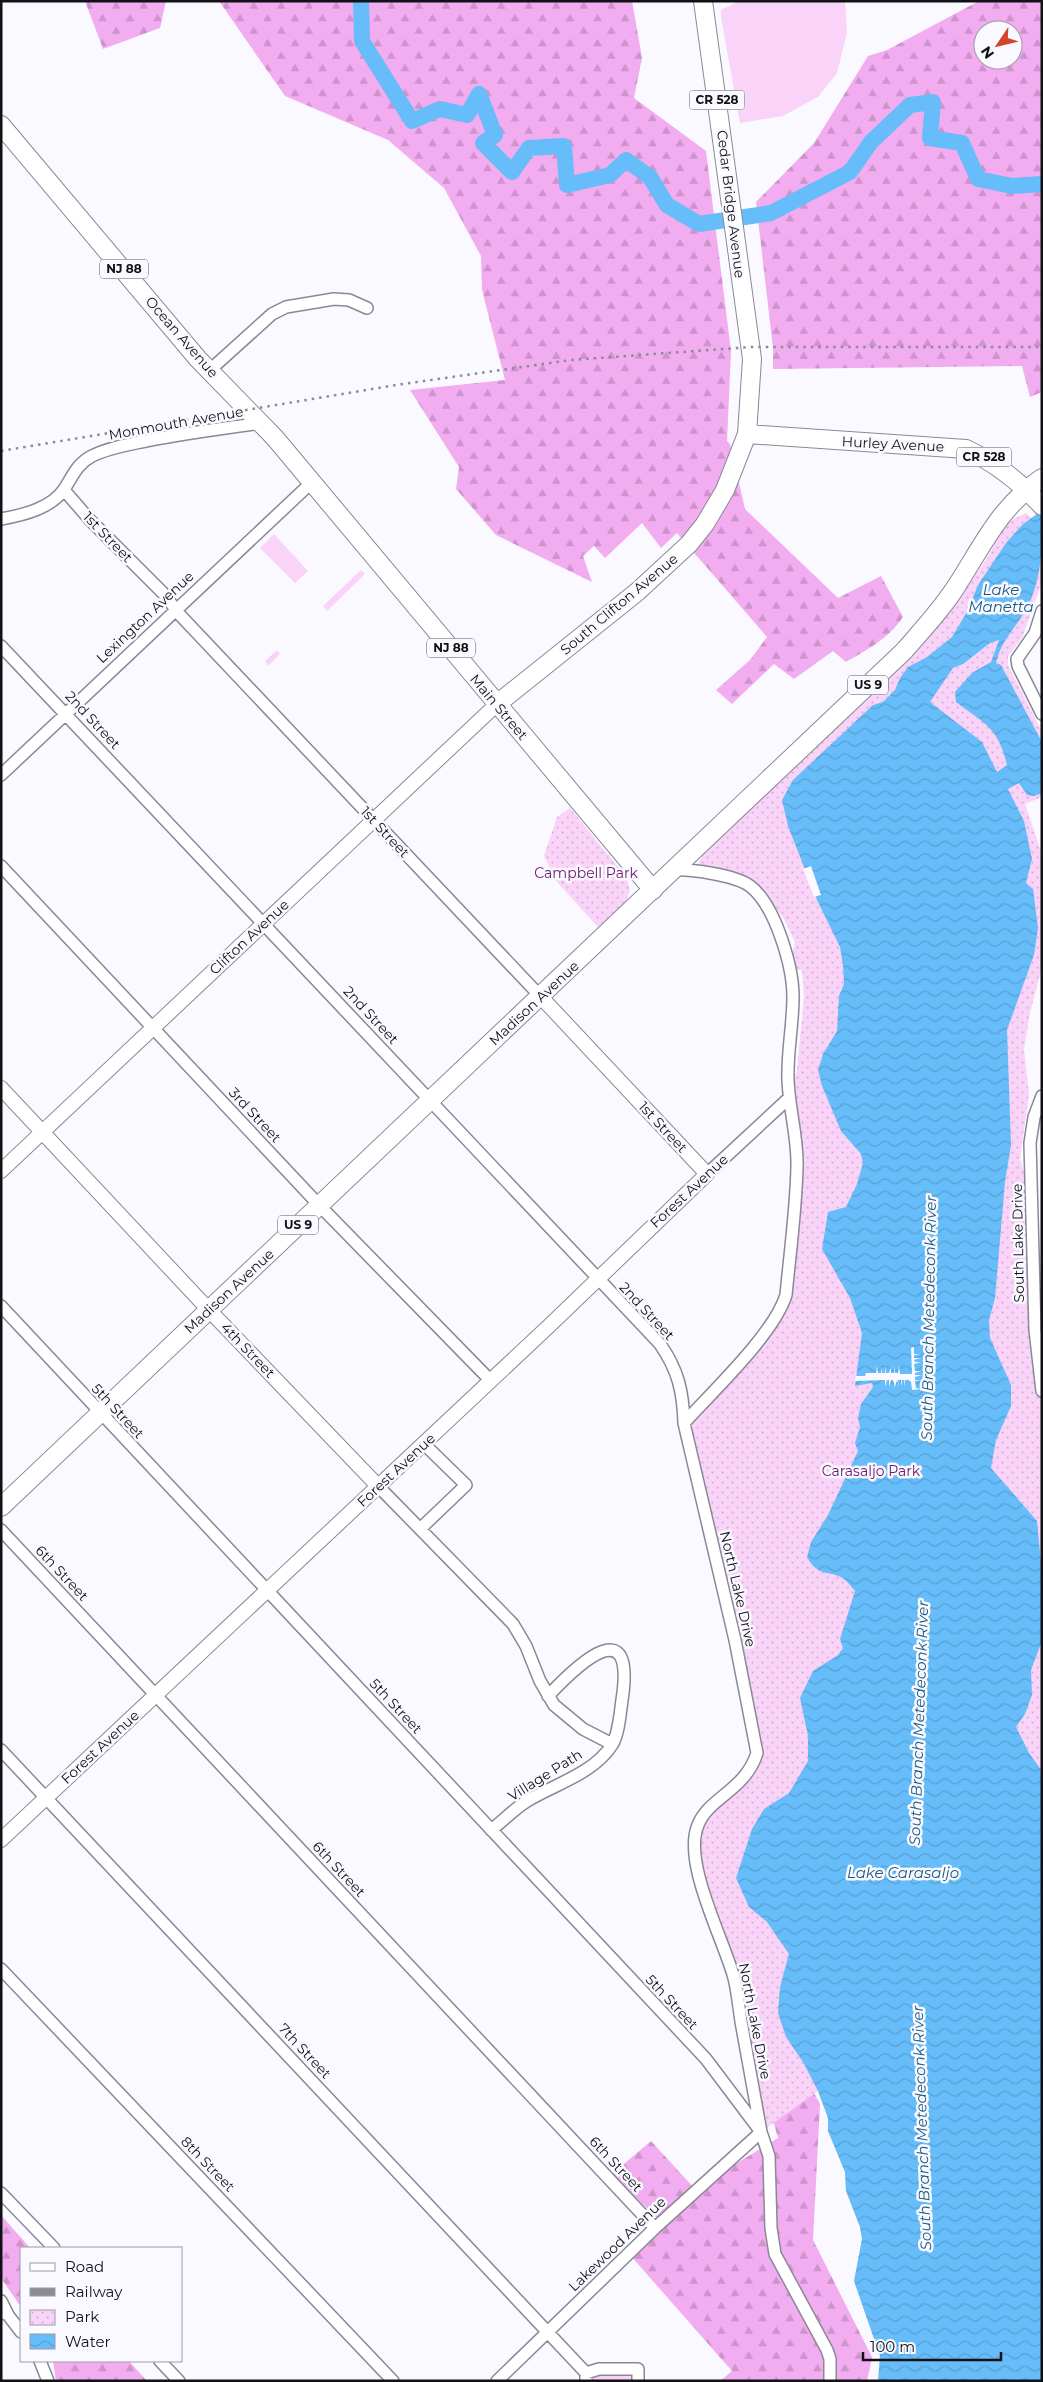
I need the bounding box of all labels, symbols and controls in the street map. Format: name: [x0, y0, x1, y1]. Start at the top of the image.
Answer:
north arrow: [973, 20, 1023, 70]
text: N: [977, 43, 998, 62]
road number: CR 528: [690, 90, 744, 110]
street label: Cedar Bridge Avenue: [713, 129, 749, 279]
road number: NJ 88: [100, 260, 148, 278]
street label: Ocean Avenue: [142, 293, 222, 381]
street label: Monmouth Avenue: [107, 402, 245, 444]
street label: Hurley Avenue: [841, 432, 945, 456]
road number: CR 528: [956, 448, 1012, 467]
street label: 1st Street: [79, 508, 137, 566]
street label: South Clifton Avenue: [557, 550, 681, 658]
street label: Lexington Avenue: [92, 567, 198, 667]
water label: Lake Manetta: [968, 580, 1034, 616]
road number: NJ 88: [427, 638, 475, 658]
street label: Main Street: [466, 670, 532, 744]
road number: US 9: [848, 676, 888, 694]
street label: 2nd Street: [62, 687, 125, 753]
street label: 1st Street: [357, 803, 413, 862]
park label: Campbell Park: [534, 864, 638, 882]
street label: Clifton Avenue: [205, 896, 293, 978]
street label: Madison Avenue: [485, 957, 583, 1049]
street label: 2nd Street: [340, 982, 403, 1048]
street label: 3rd Street: [225, 1084, 285, 1147]
street label: 1st Street: [635, 1098, 691, 1157]
street label: Forest Avenue: [646, 1150, 732, 1232]
street label: South Lake Drive: [1008, 1183, 1028, 1303]
water label: South Branch Metedeconk River: [917, 1194, 940, 1441]
road number: US 9: [278, 1216, 318, 1234]
street label: Madison Avenue: [180, 1245, 278, 1337]
street label: 2nd Street: [616, 1278, 679, 1344]
street label: 4th Street: [217, 1318, 279, 1382]
street label: 5th Street: [88, 1380, 148, 1443]
street label: Forest Avenue: [353, 1429, 439, 1511]
park label: Carasaljo Park: [822, 1462, 921, 1480]
street label: North Lake Drive: [716, 1529, 760, 1649]
street label: 6th Street: [32, 1541, 93, 1605]
water label: South Branch Metedeconk River: [905, 1599, 932, 1846]
street label: 5th Street: [366, 1675, 426, 1738]
street label: Forest Avenue: [57, 1706, 143, 1788]
street label: Village Path: [505, 1745, 585, 1805]
street label: 6th Street: [309, 1837, 370, 1901]
water label: Lake Carasaljo: [847, 1863, 959, 1882]
street label: North Lake Drive: [735, 1961, 775, 2081]
street label: 5th Street: [642, 1971, 702, 2034]
water label: South Branch Metedeconk River: [908, 2004, 935, 2251]
street label: 7th Street: [275, 2020, 335, 2083]
street label: 6th Street: [586, 2132, 647, 2196]
street label: 8th Street: [177, 2133, 239, 2196]
street label: Lakewood Avenue: [565, 2193, 669, 2295]
legend: [20, 2247, 182, 2362]
text: Road: [65, 2257, 104, 2276]
text: Railway: [65, 2282, 123, 2301]
text: Park: [65, 2307, 99, 2326]
scale bar: [863, 2330, 1000, 2362]
text: Water: [65, 2332, 111, 2351]
text: 100 m: [870, 2337, 915, 2356]

